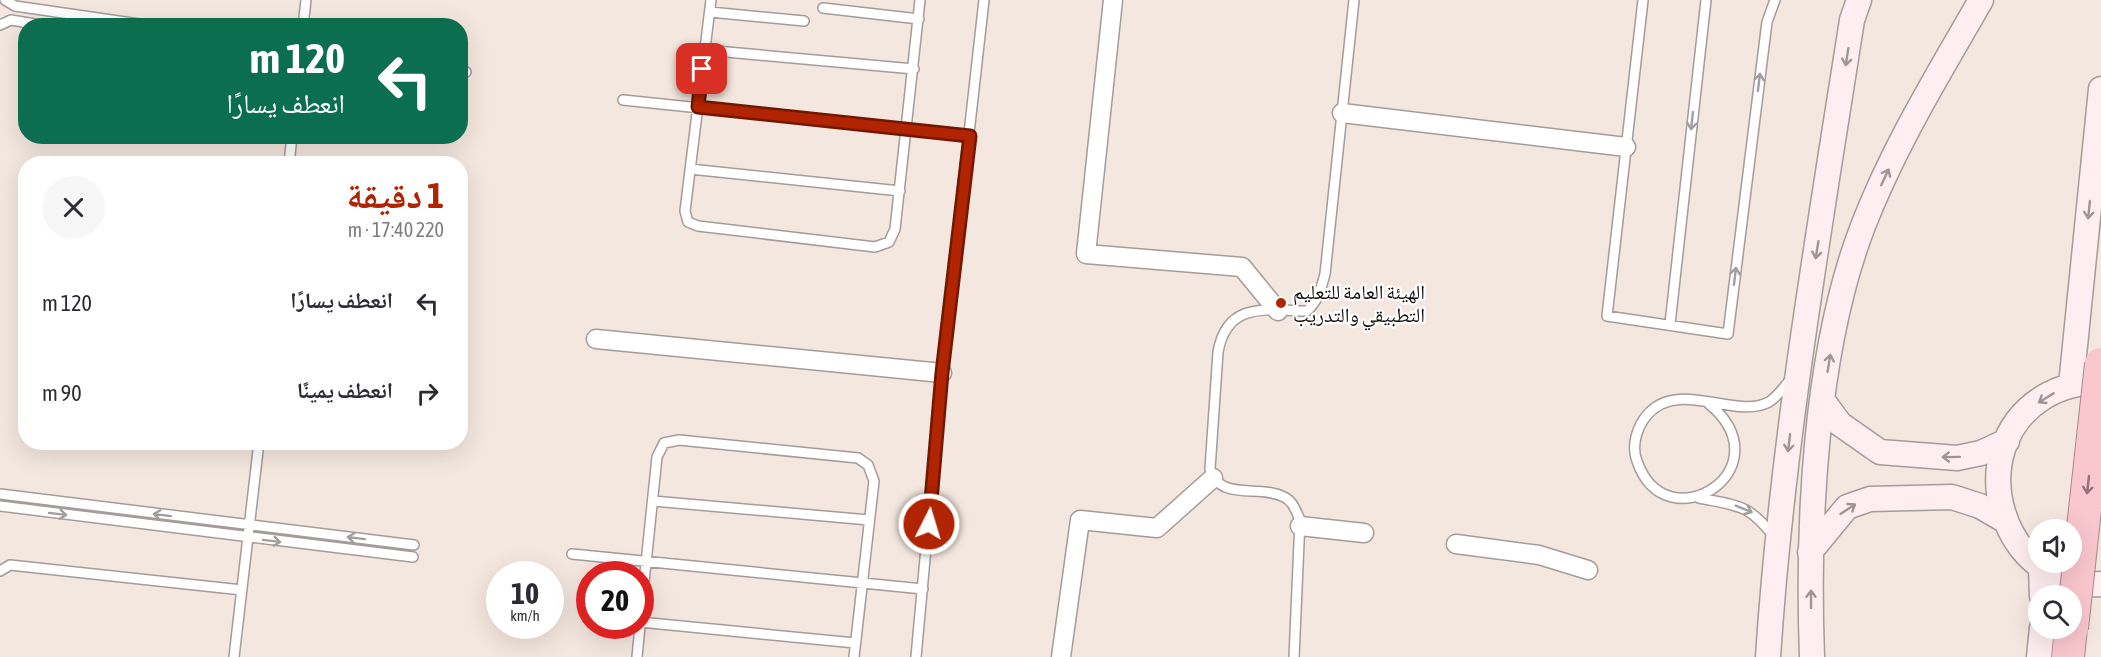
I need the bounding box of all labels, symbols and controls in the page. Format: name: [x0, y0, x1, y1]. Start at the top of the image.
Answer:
text: 120 m: [250, 34, 345, 82]
icon: left: [366, 42, 444, 120]
pin: [676, 43, 727, 94]
one-way arrow: [1841, 47, 1852, 67]
icon: arrive: [685, 52, 718, 85]
one-way arrow: [1754, 73, 1765, 92]
text: انعطف يسارًا: [226, 88, 345, 119]
one-way arrow: [1687, 110, 1698, 130]
one-way arrow: [1880, 168, 1892, 186]
text: 1 دقيقة: [347, 174, 444, 216]
button: close: [42, 176, 105, 239]
one-way arrow: [2083, 199, 2094, 219]
text: 220 m · 17:40: [348, 218, 444, 241]
one-way arrow: [1811, 239, 1822, 259]
one-way arrow: [1730, 266, 1741, 286]
place label: الهيئة العامة للتعليم التطبيقي والتدريب: [1293, 280, 1425, 331]
text: انعطف يسارًا: [290, 287, 393, 313]
icon: left: [411, 287, 444, 320]
text: 120 m: [42, 290, 92, 316]
marker: الهيئة العامة للتعليم التطبيقي والتدريب: [1274, 296, 1288, 310]
one-way arrow: [1823, 353, 1834, 373]
text: انعطف يمينًا: [297, 377, 393, 403]
icon: right: [411, 377, 444, 410]
text: 90 m: [42, 380, 82, 406]
one-way arrow: [2038, 392, 2055, 404]
one-way arrow: [1783, 432, 1794, 452]
one-way arrow: [1942, 451, 1962, 463]
one-way arrow: [2082, 474, 2093, 494]
position arrow: [897, 492, 961, 556]
one-way arrow: [1840, 502, 1857, 515]
one-way arrow: [1734, 504, 1753, 515]
one-way arrow: [48, 509, 67, 520]
one-way arrow: [153, 509, 173, 520]
map controls: [2028, 519, 2082, 639]
button: sound: [2028, 519, 2082, 573]
one-way arrow: [347, 532, 366, 543]
one-way arrow: [262, 536, 282, 547]
speed limit sign: 20: [576, 561, 654, 639]
text: 10: [511, 576, 539, 610]
button: search: [2028, 585, 2082, 639]
one-way arrow: [1805, 589, 1817, 609]
text: km/h: [510, 607, 540, 624]

